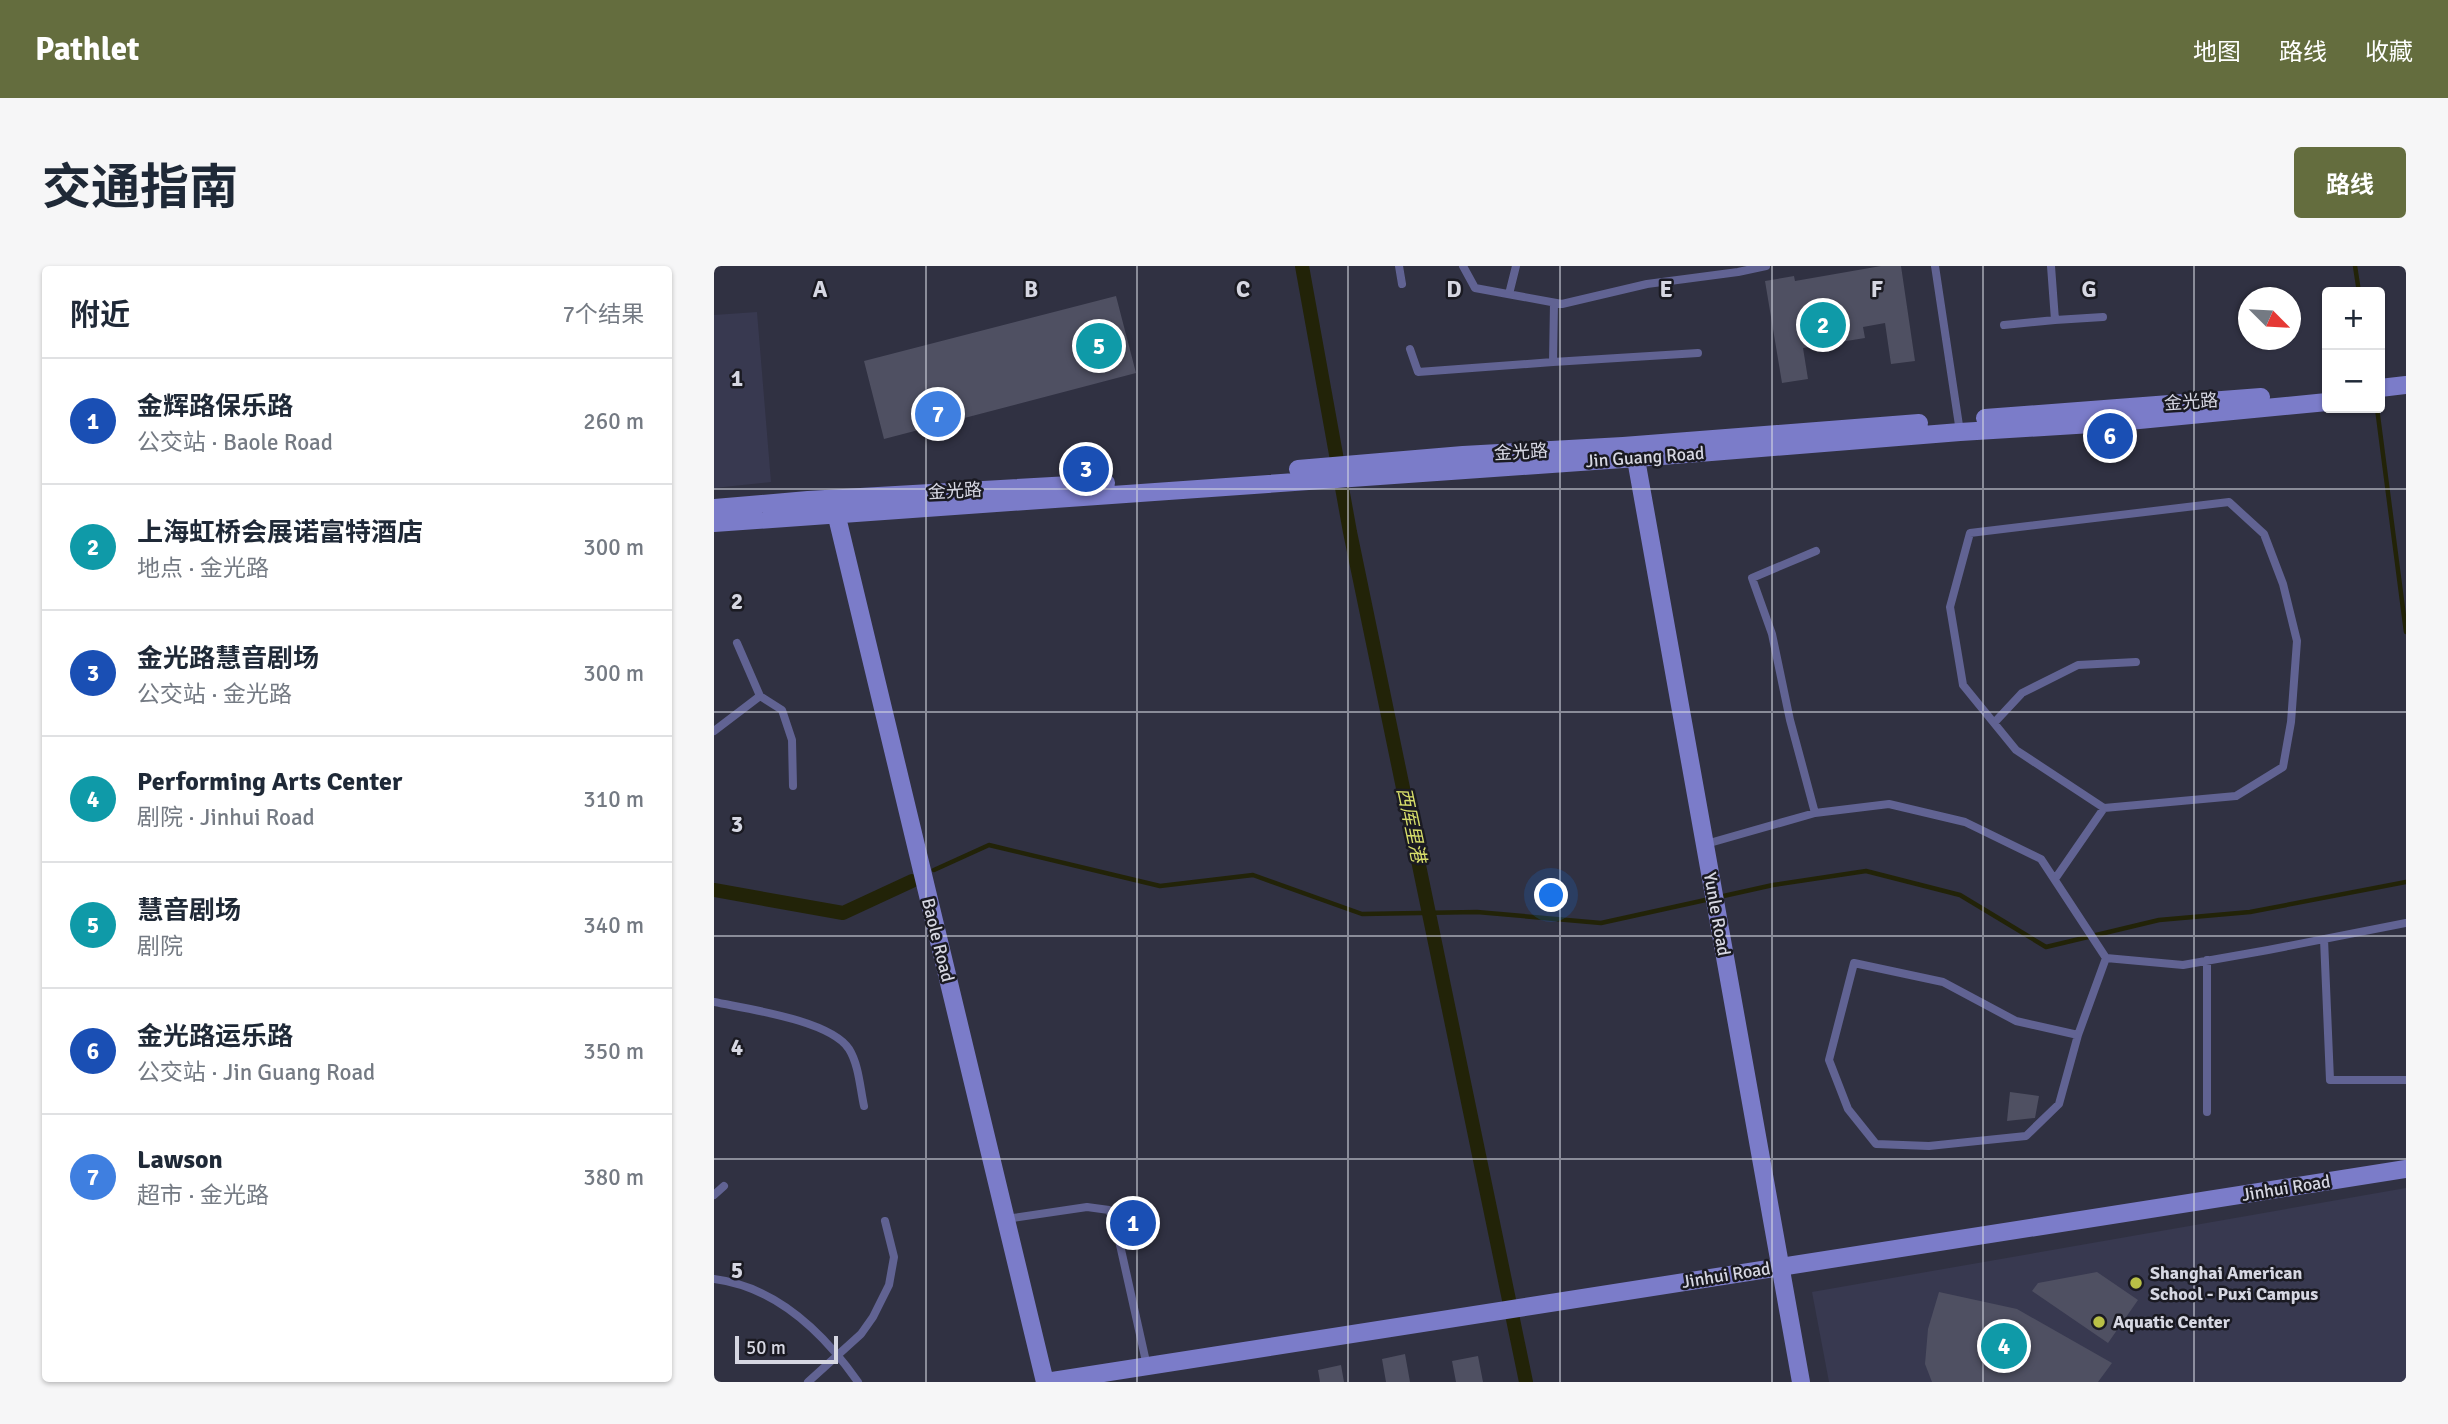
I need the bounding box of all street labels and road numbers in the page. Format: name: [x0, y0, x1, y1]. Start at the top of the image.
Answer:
street label: 金光路: [2163, 389, 2219, 415]
street label: 金光路: [1493, 440, 1549, 464]
street label: Jin Guang Road: [1585, 442, 1705, 472]
street label: 金光路: [927, 479, 983, 503]
street label: Yunle Road: [1699, 870, 1735, 958]
street label: Baole Road: [917, 896, 959, 984]
street label: Jinhui Road: [2240, 1170, 2332, 1206]
street label: Jinhui Road: [1680, 1257, 1772, 1293]

